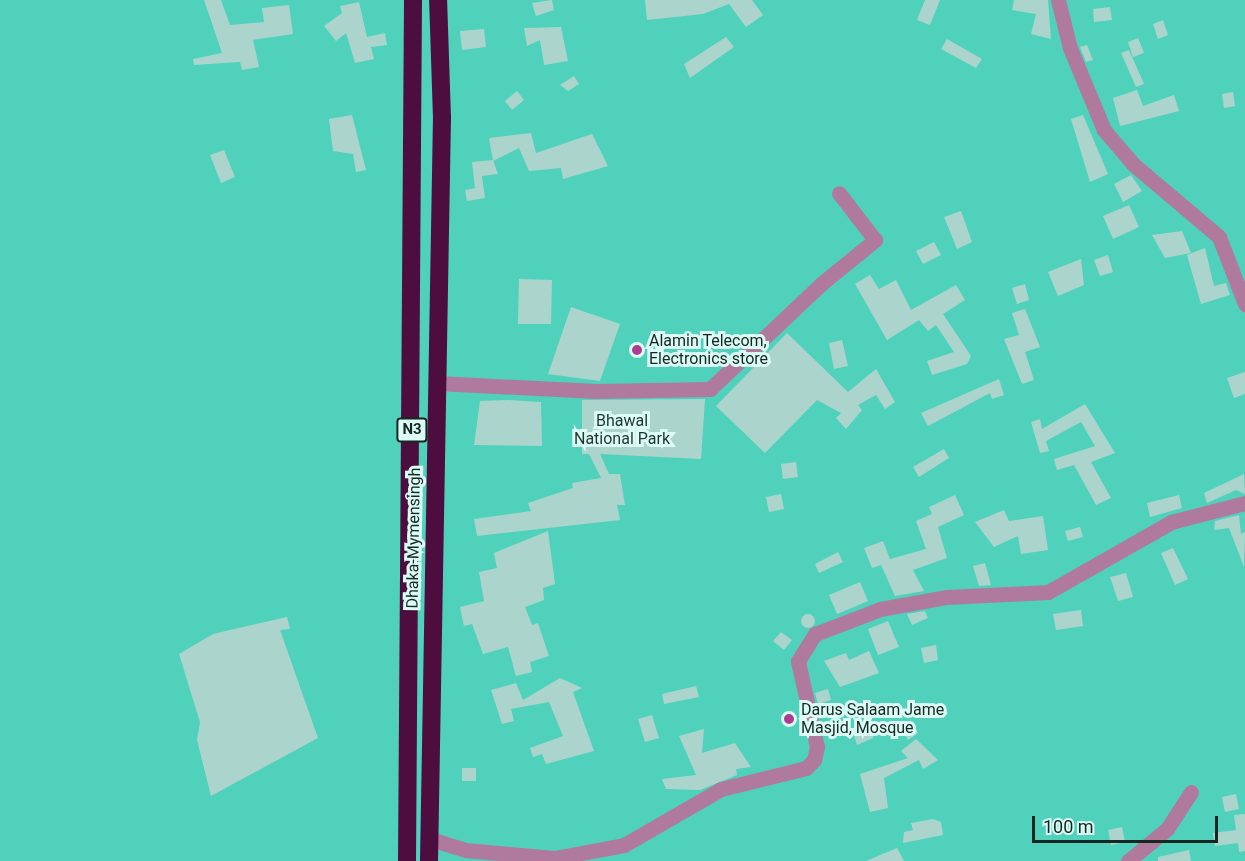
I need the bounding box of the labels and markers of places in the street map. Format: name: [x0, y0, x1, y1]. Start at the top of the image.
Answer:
place label: Alamin Telecom, Electronics store: [649, 331, 768, 369]
marker: Alamin Telecom, Electronics store: [630, 343, 644, 357]
place label: Darus Salaam Jame Masjid, Mosque: [801, 700, 944, 738]
marker: Darus Salaam Jame Masjid, Mosque: [782, 712, 796, 726]

